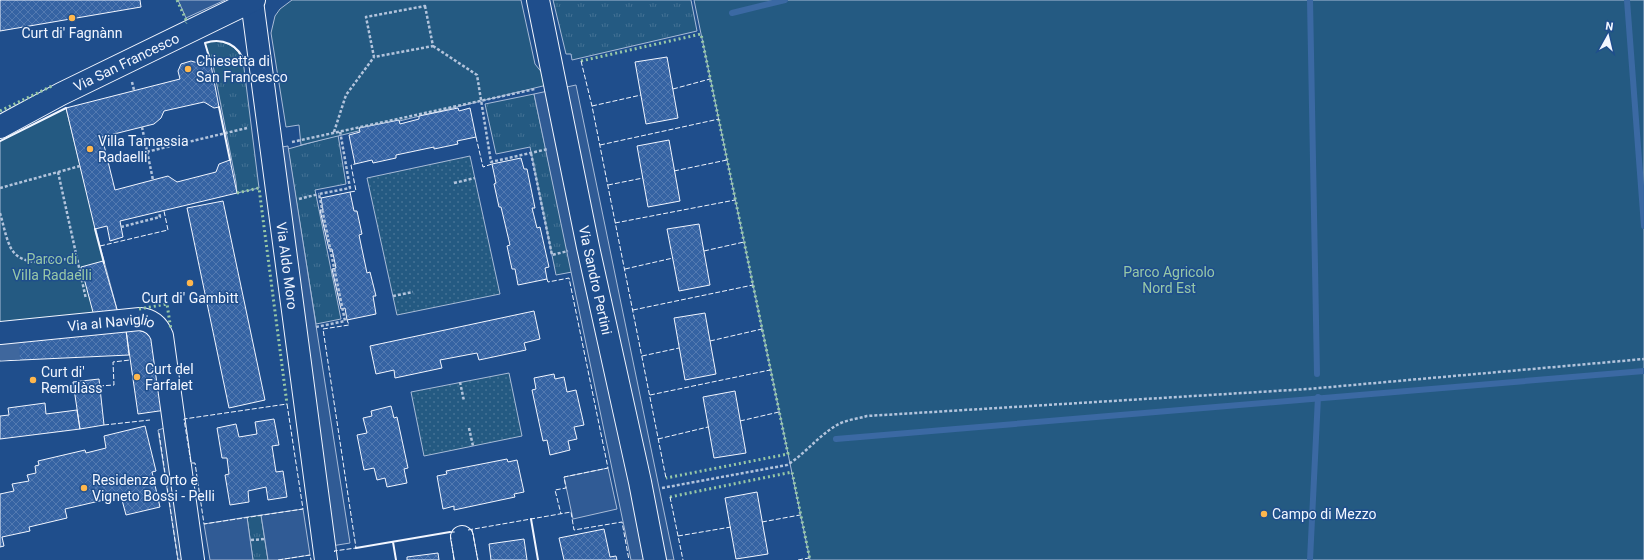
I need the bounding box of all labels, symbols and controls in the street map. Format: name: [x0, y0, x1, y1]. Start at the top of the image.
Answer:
marker: Curt di' Fagnànn: [67, 13, 77, 23]
north arrow: [1588, 16, 1628, 56]
text: N: [1605, 20, 1614, 34]
place label: Curt di' Fagnànn: [22, 25, 122, 41]
street label: Via San Francesco: [71, 30, 182, 95]
place label: Chiesetta di San Francesco: [196, 53, 288, 85]
marker: Chiesetta di San Francesco: [183, 64, 193, 74]
place label: Villa Tamassia Radaelli: [98, 133, 189, 165]
marker: Villa Tamassia Radaelli: [85, 144, 95, 154]
street label: Via Aldo Moro: [273, 221, 301, 310]
street label: Via Sandro Pertini: [576, 224, 615, 336]
park label: Parco di Villa Radaelli: [12, 251, 92, 283]
park label: Parco Agricolo Nord Est: [1123, 264, 1215, 296]
marker: Curt di' Gambìtt: [185, 278, 195, 288]
place label: Curt di' Gambìtt: [141, 290, 239, 306]
street label: Via al Naviglio: [67, 311, 158, 334]
place label: Curt del Farfalet: [145, 361, 194, 393]
place label: Curt di' Remulàss: [41, 364, 103, 396]
marker: Curt del Farfalet: [132, 372, 142, 382]
marker: Curt di' Remulàss: [28, 375, 38, 385]
place label: Residenza Orto e Vigneto Bossi - Pelli: [92, 472, 215, 504]
marker: Residenza Orto e Vigneto Bossi - Pelli: [79, 483, 89, 493]
place label: Campo di Mezzo: [1272, 506, 1377, 522]
marker: Campo di Mezzo: [1259, 509, 1269, 519]

